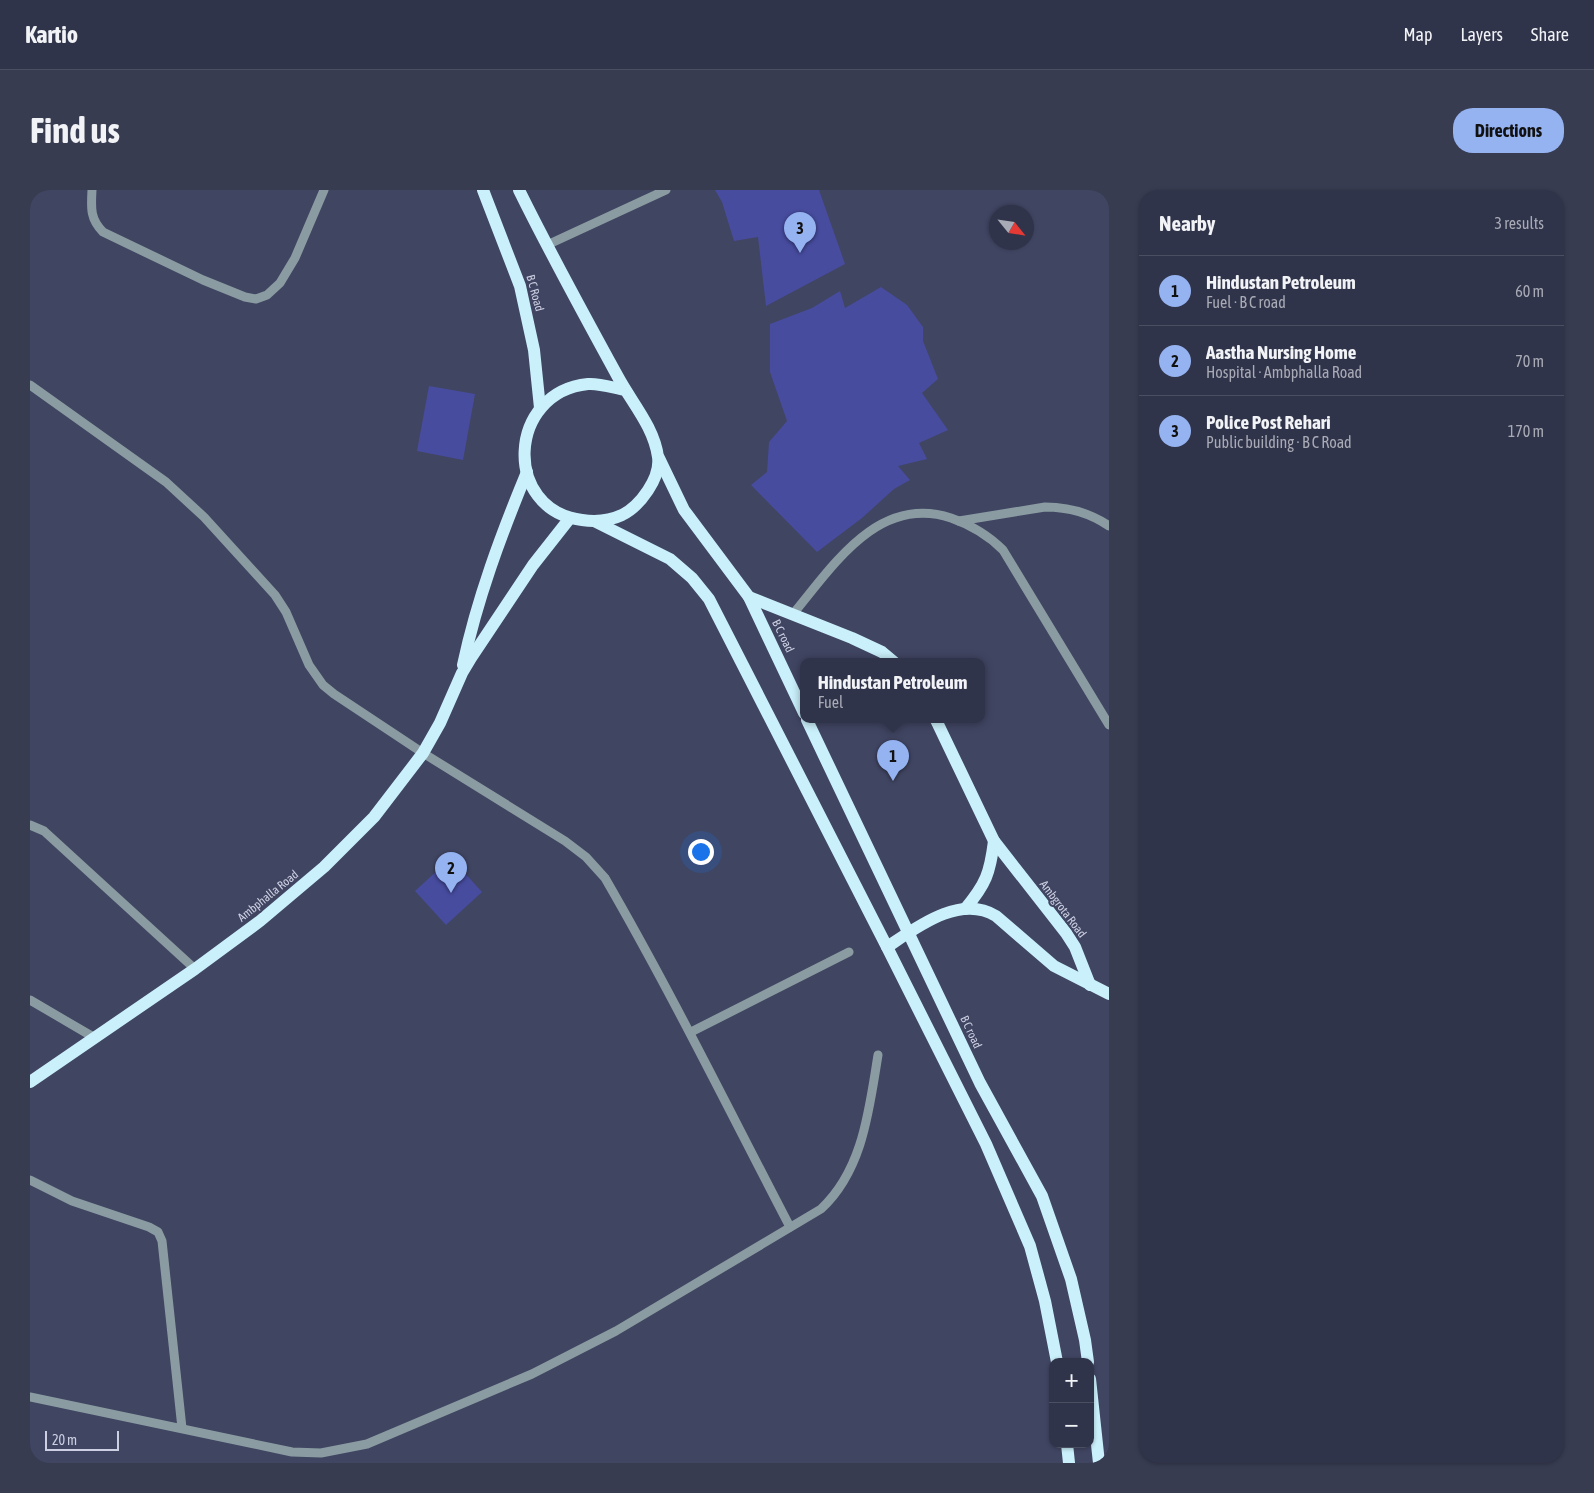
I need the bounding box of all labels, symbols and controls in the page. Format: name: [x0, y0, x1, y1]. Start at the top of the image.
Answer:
text: Kartio: [25, 21, 78, 48]
text: Map: [1403, 24, 1432, 45]
text: Layers: [1460, 24, 1503, 45]
text: Share: [1531, 24, 1569, 45]
button: Directions: [1453, 108, 1564, 153]
text: Find us: [30, 110, 120, 150]
north arrow: [989, 205, 1034, 250]
text: Nearby: [1159, 211, 1215, 235]
pin: 3: [784, 212, 816, 253]
text: 3 results: [1494, 214, 1544, 232]
text: Hindustan Petroleum: [1206, 271, 1356, 293]
street label: B C Road: [523, 273, 547, 313]
text: 1: [1171, 282, 1179, 300]
text: 60 m: [1515, 282, 1544, 300]
text: Fuel · B C road: [1206, 293, 1286, 311]
text: Aastha Nursing Home: [1206, 341, 1356, 363]
text: 2: [1171, 352, 1179, 370]
text: 70 m: [1515, 352, 1544, 370]
text: Hospital · Ambphalla Road: [1206, 363, 1362, 381]
text: Police Post Rehari: [1206, 411, 1331, 433]
text: 3: [1171, 422, 1179, 440]
text: 170 m: [1508, 422, 1544, 440]
text: Public building · B C Road: [1206, 433, 1352, 451]
street label: B C road: [769, 617, 797, 655]
popup: [800, 658, 985, 723]
text: Hindustan Petroleum: [818, 671, 967, 693]
text: Fuel: [818, 693, 843, 711]
pin: 1: [877, 740, 909, 781]
your location: [688, 839, 714, 865]
pin: 2: [435, 852, 467, 893]
street label: Ambphalla Road: [235, 867, 301, 925]
street label: Ambgrota Road: [1037, 878, 1089, 940]
street label: B C road: [957, 1013, 985, 1051]
map controls: [1049, 1358, 1094, 1448]
button: +: [1049, 1358, 1094, 1403]
button: −: [1049, 1403, 1094, 1448]
scale bar: [45, 1428, 119, 1451]
text: 20 m: [52, 1432, 77, 1448]

